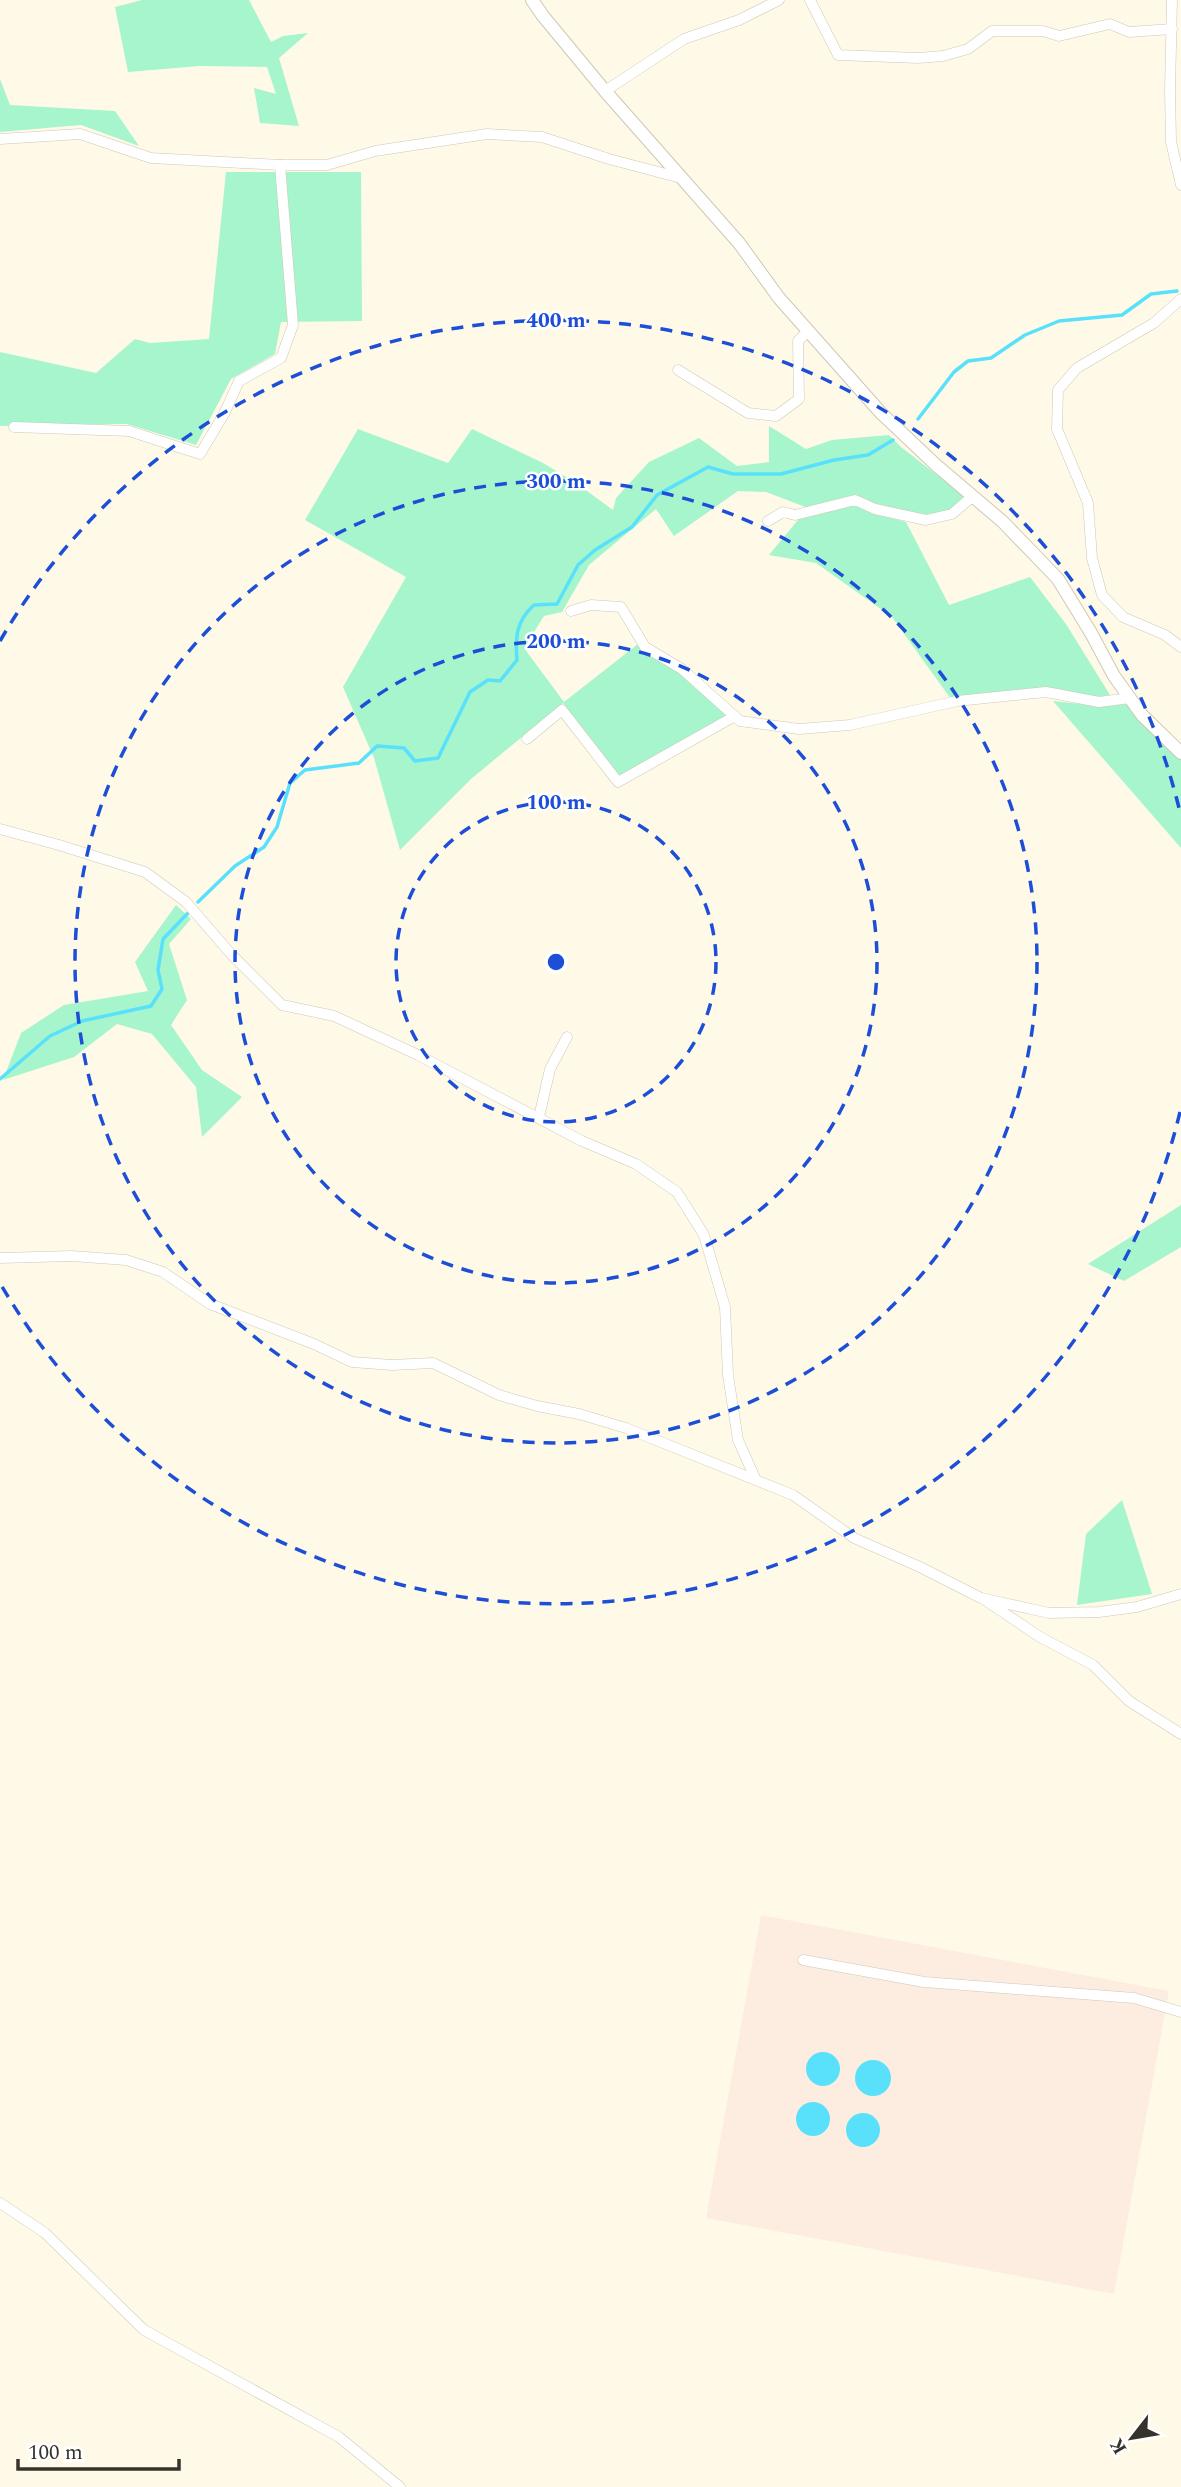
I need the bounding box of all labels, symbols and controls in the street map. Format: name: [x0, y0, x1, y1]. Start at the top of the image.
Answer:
text: 400 m: [526, 305, 586, 337]
text: 300 m: [526, 466, 586, 498]
text: 200 m: [526, 626, 586, 658]
text: 100 m: [526, 787, 586, 819]
centre of rings: [544, 950, 568, 974]
north arrow: [1097, 2403, 1167, 2473]
scale bar: [18, 2428, 178, 2472]
text: K: [1102, 2432, 1135, 2460]
text: 100 m: [28, 2437, 83, 2469]

